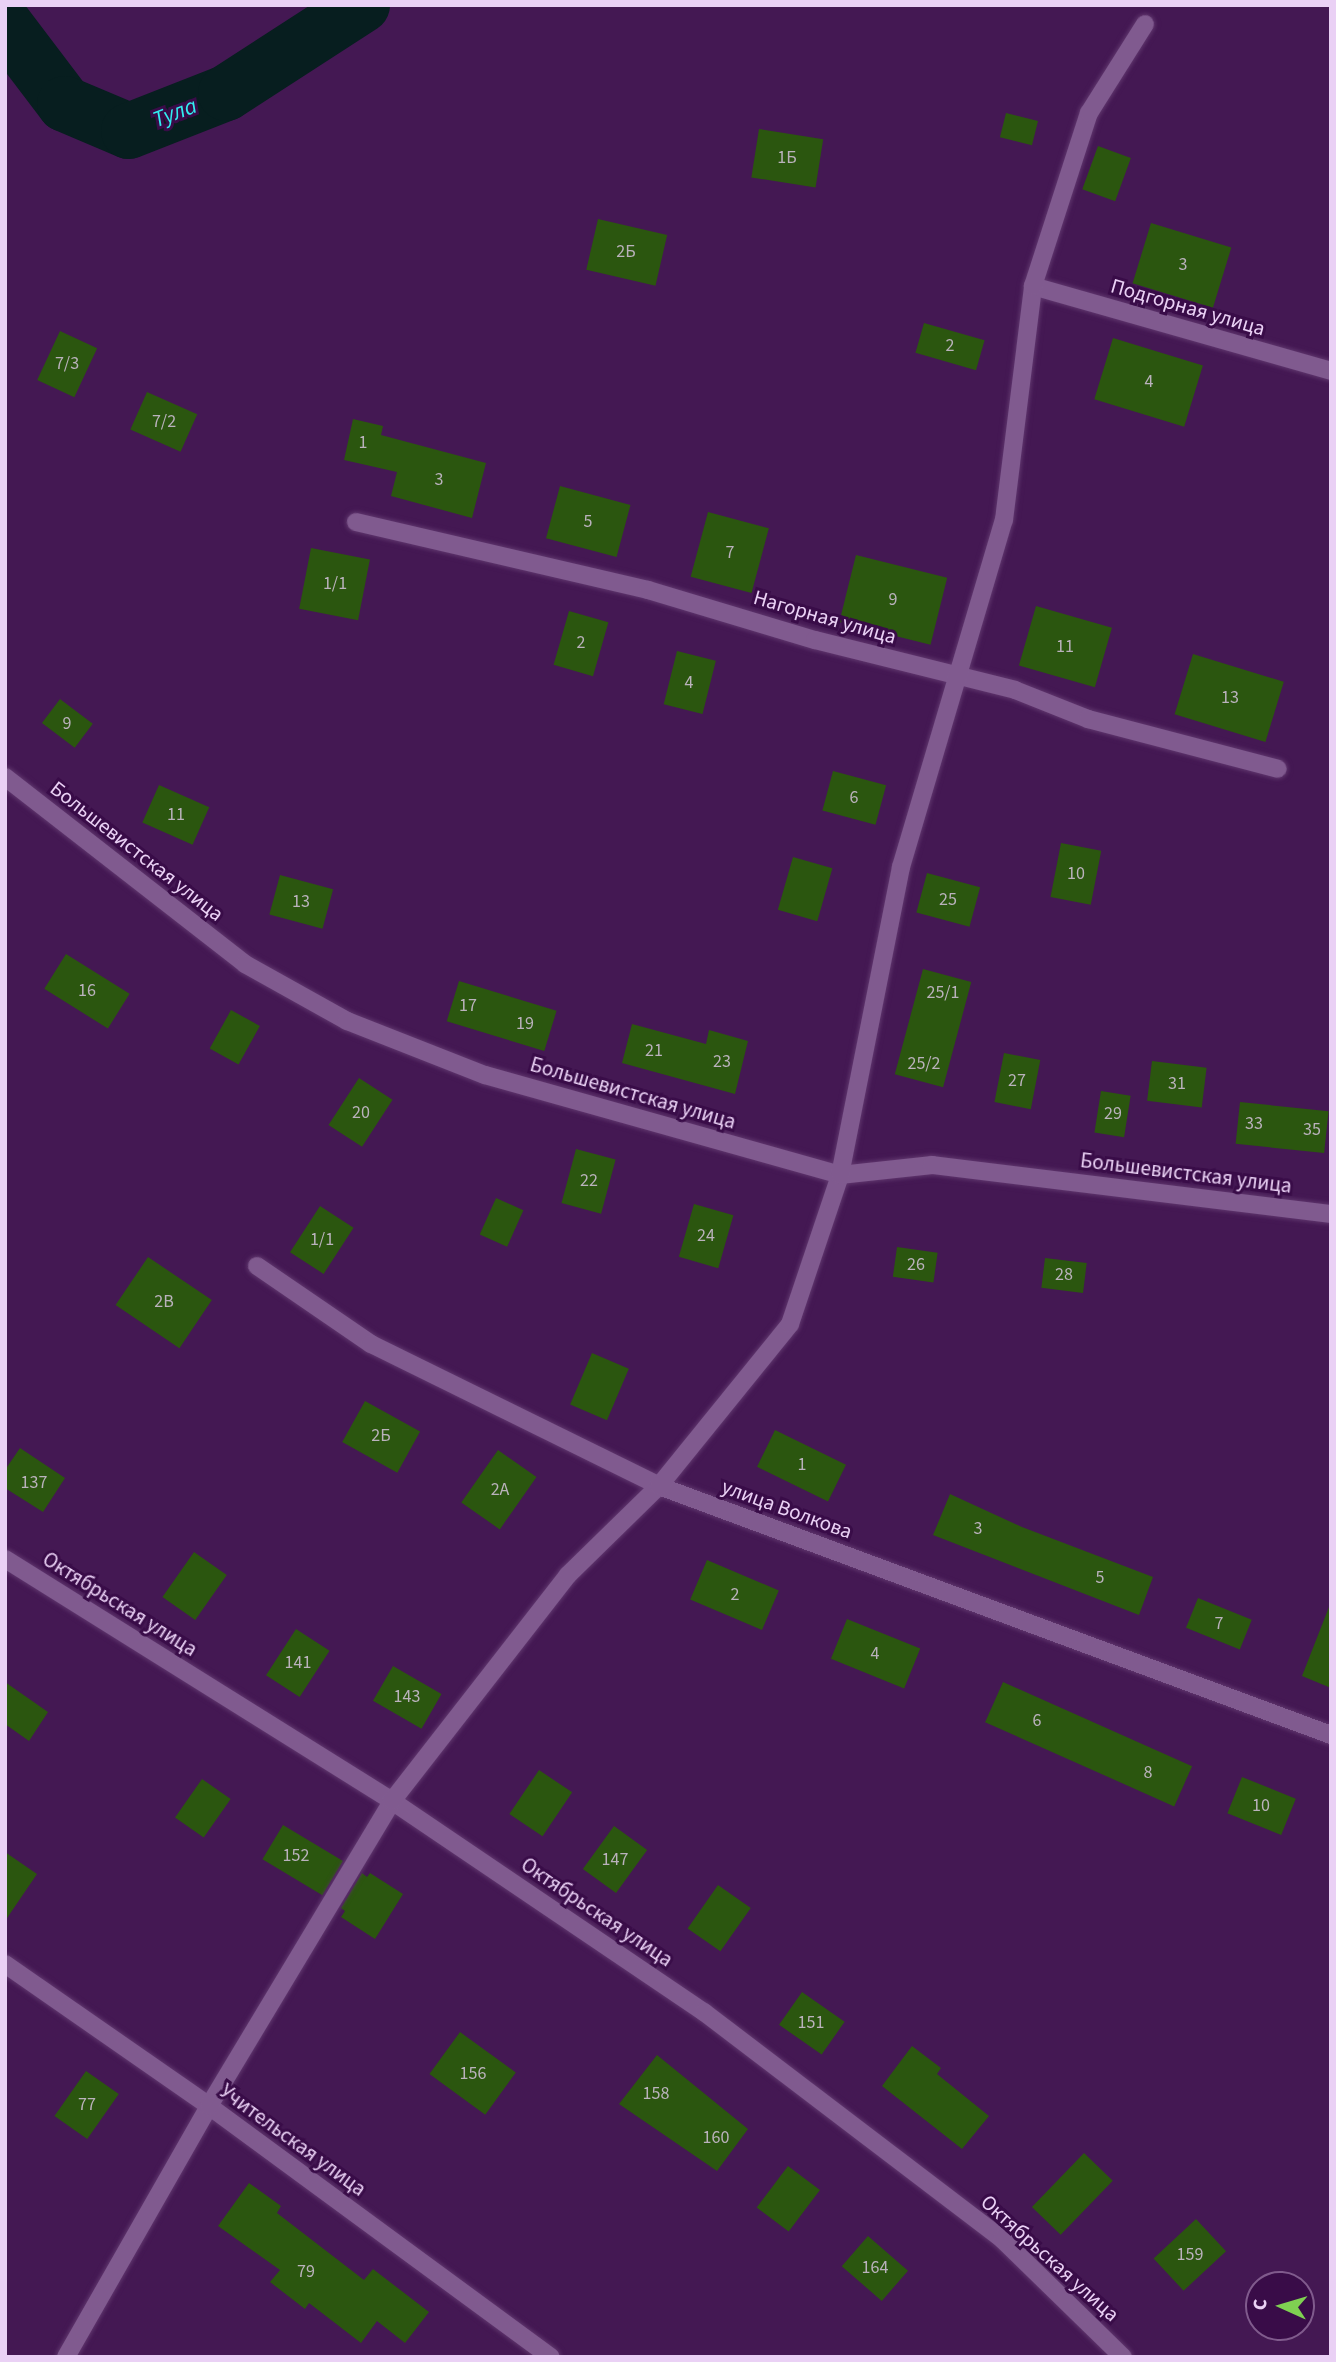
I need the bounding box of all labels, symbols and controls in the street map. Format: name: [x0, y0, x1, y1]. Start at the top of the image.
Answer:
water label: Тула: [149, 92, 201, 134]
house number: 1Б: [777, 147, 797, 169]
house number: 2Б: [616, 241, 636, 263]
house number: 3: [1179, 254, 1187, 276]
street label: Подгорная улица: [1108, 273, 1268, 341]
house number: 2: [946, 335, 954, 357]
house number: 7/3: [55, 353, 79, 375]
house number: 4: [1145, 371, 1153, 393]
house number: 7/2: [152, 411, 176, 433]
house number: 1: [359, 432, 367, 454]
house number: 3: [435, 469, 443, 491]
house number: 5: [584, 511, 592, 533]
house number: 7: [726, 542, 734, 564]
house number: 1/1: [323, 573, 347, 595]
street label: Нагорная улица: [751, 585, 899, 649]
house number: 9: [889, 589, 897, 611]
house number: 2: [577, 632, 585, 654]
house number: 11: [1056, 636, 1074, 658]
house number: 4: [685, 672, 693, 694]
house number: 13: [1221, 687, 1239, 709]
house number: 9: [63, 713, 71, 735]
street label: Большевистская улица: [45, 776, 229, 926]
house number: 6: [850, 787, 858, 809]
house number: 11: [167, 804, 185, 826]
house number: 10: [1067, 863, 1085, 885]
house number: 25: [939, 889, 957, 911]
house number: 13: [292, 891, 310, 913]
house number: 16: [78, 980, 96, 1002]
house number: 25/1: [926, 982, 960, 1004]
house number: 17: [459, 995, 477, 1017]
house number: 19: [516, 1013, 534, 1035]
house number: 21: [645, 1040, 663, 1062]
house number: 23: [713, 1051, 731, 1073]
street label: Большевистская улица: [527, 1052, 739, 1134]
house number: 25/2: [907, 1053, 941, 1075]
house number: 27: [1008, 1070, 1026, 1092]
house number: 31: [1168, 1073, 1186, 1095]
house number: 20: [352, 1102, 370, 1124]
house number: 29: [1104, 1103, 1122, 1125]
house number: 33: [1245, 1113, 1263, 1135]
house number: 35: [1303, 1119, 1321, 1141]
street label: Большевистская улица: [1079, 1148, 1293, 1198]
house number: 22: [580, 1170, 598, 1192]
house number: 24: [697, 1225, 715, 1247]
house number: 1/1: [310, 1229, 334, 1251]
house number: 26: [907, 1254, 925, 1276]
house number: 28: [1055, 1264, 1073, 1286]
house number: 2В: [154, 1291, 174, 1313]
house number: 2Б: [371, 1425, 391, 1447]
house number: 1: [798, 1454, 806, 1476]
house number: 137: [21, 1472, 47, 1494]
street label: улица Волкова: [718, 1474, 856, 1544]
house number: 2А: [491, 1479, 509, 1501]
house number: 3: [974, 1518, 982, 1540]
street label: Октябрьская улица: [38, 1546, 202, 1662]
house number: 5: [1096, 1567, 1104, 1589]
house number: 2: [731, 1584, 739, 1606]
house number: 7: [1215, 1613, 1223, 1635]
house number: 4: [871, 1643, 879, 1665]
house number: 141: [285, 1652, 311, 1674]
house number: 143: [394, 1686, 420, 1708]
house number: 6: [1033, 1710, 1041, 1732]
house number: 8: [1144, 1762, 1152, 1784]
house number: 10: [1252, 1795, 1270, 1817]
house number: 152: [283, 1845, 309, 1867]
house number: 147: [602, 1849, 628, 1871]
street label: Октябрьская улица: [516, 1852, 678, 1972]
house number: 151: [798, 2012, 824, 2034]
house number: 156: [460, 2063, 486, 2085]
street label: Учительская улица: [215, 2078, 371, 2202]
house number: 158: [643, 2083, 669, 2105]
house number: 77: [78, 2094, 96, 2116]
house number: 160: [703, 2127, 729, 2149]
street label: Октябрьская улица: [976, 2189, 1124, 2327]
house number: 159: [1177, 2244, 1203, 2266]
house number: 164: [862, 2257, 888, 2279]
house number: 79: [297, 2261, 315, 2283]
north arrow: [1245, 2271, 1315, 2341]
text: С: [1247, 2298, 1274, 2311]

